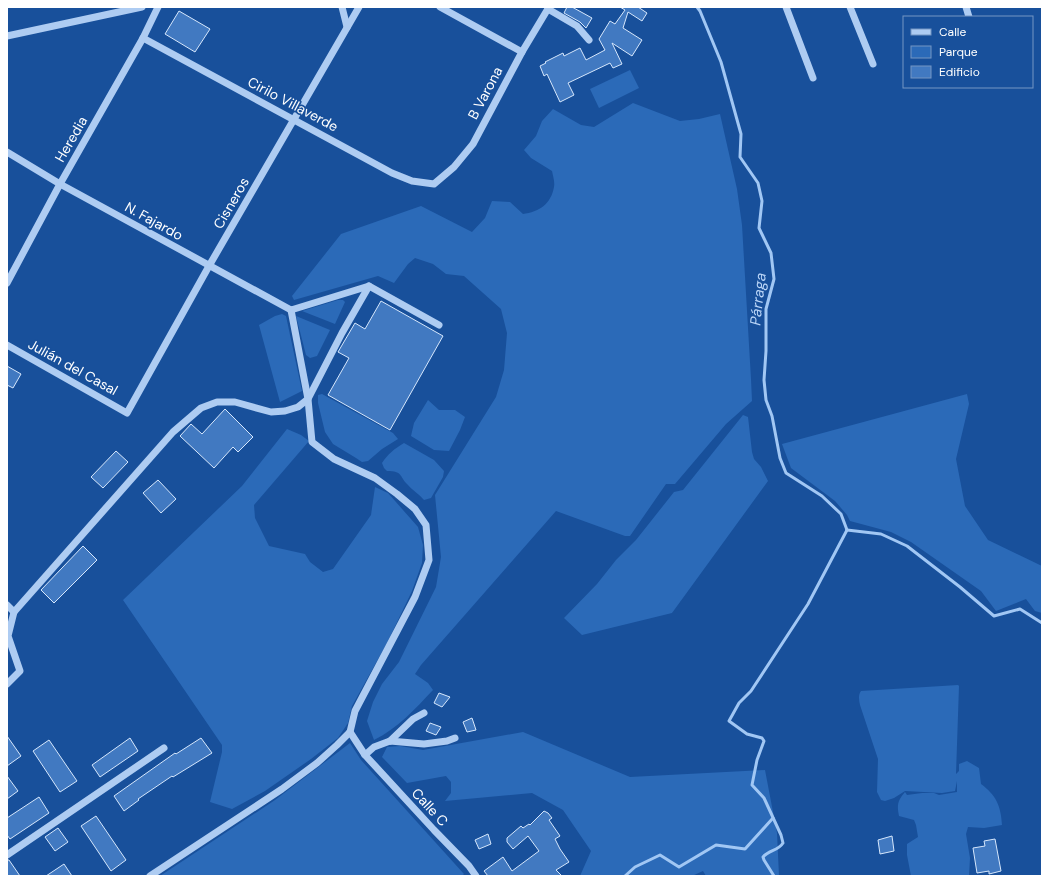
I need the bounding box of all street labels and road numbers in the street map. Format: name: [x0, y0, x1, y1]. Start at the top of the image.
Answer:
street label: B Varona: [464, 64, 506, 122]
street label: Cirilo Villaverde: [245, 73, 341, 135]
street label: Heredia: [51, 113, 91, 165]
street label: Cisneros: [209, 174, 253, 232]
street label: N. Fajardo: [122, 198, 186, 244]
street label: Julián del Casal: [25, 335, 121, 399]
street label: Calle C: [408, 784, 452, 830]

